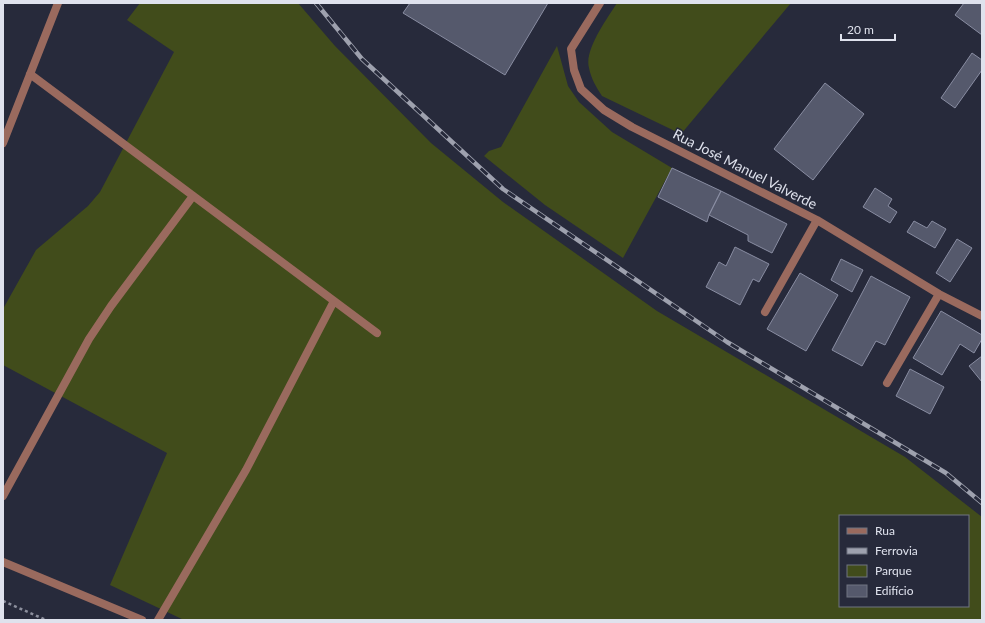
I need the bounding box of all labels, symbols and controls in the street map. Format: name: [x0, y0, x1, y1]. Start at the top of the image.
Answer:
scale bar: [841, 16, 895, 42]
text: 20 m: [847, 22, 874, 37]
street label: Rua José Manuel Valverde: [670, 125, 820, 212]
legend: [839, 515, 969, 607]
text: Rua: [875, 523, 895, 538]
text: Ferrovia: [875, 543, 918, 558]
text: Parque: [875, 563, 912, 578]
text: Edifício: [875, 583, 914, 598]

